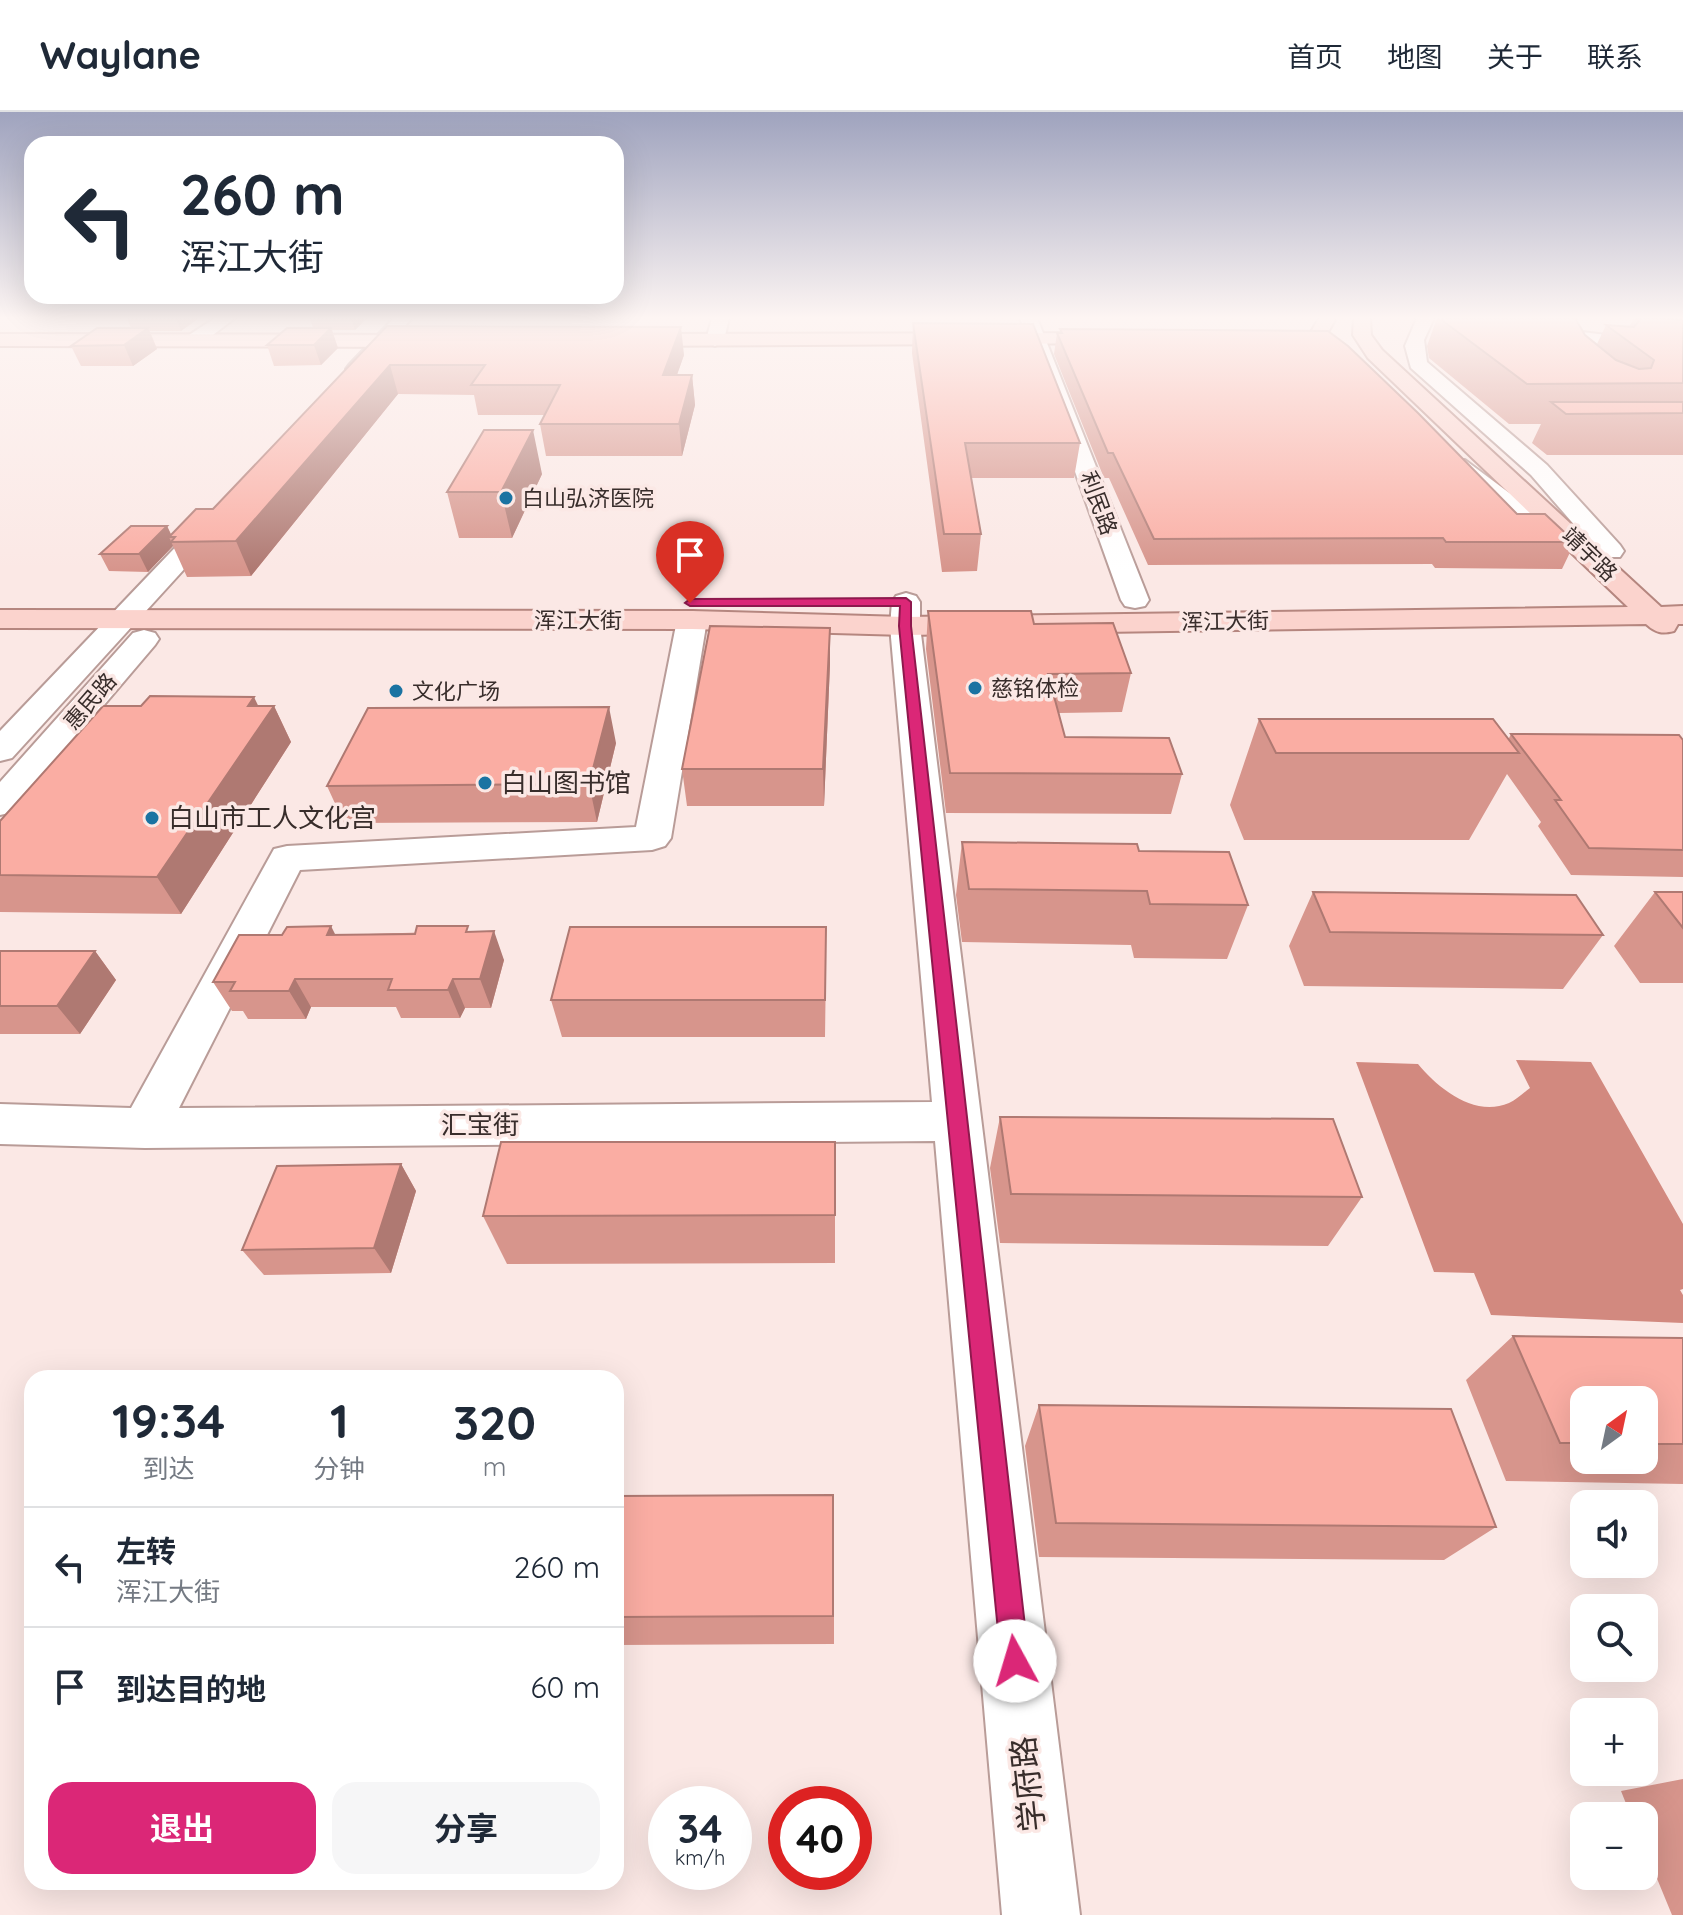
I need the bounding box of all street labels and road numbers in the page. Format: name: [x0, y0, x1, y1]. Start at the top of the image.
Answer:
street label: 利民路: [1075, 467, 1123, 539]
street label: 靖宇路: [1557, 521, 1623, 587]
street label: 浑江大街: [534, 606, 622, 634]
street label: 浑江大街: [1181, 606, 1269, 636]
street label: 惠民路: [58, 667, 122, 735]
street label: 汇宝街: [441, 1108, 519, 1141]
street label: 学府路: [1002, 1734, 1052, 1834]

